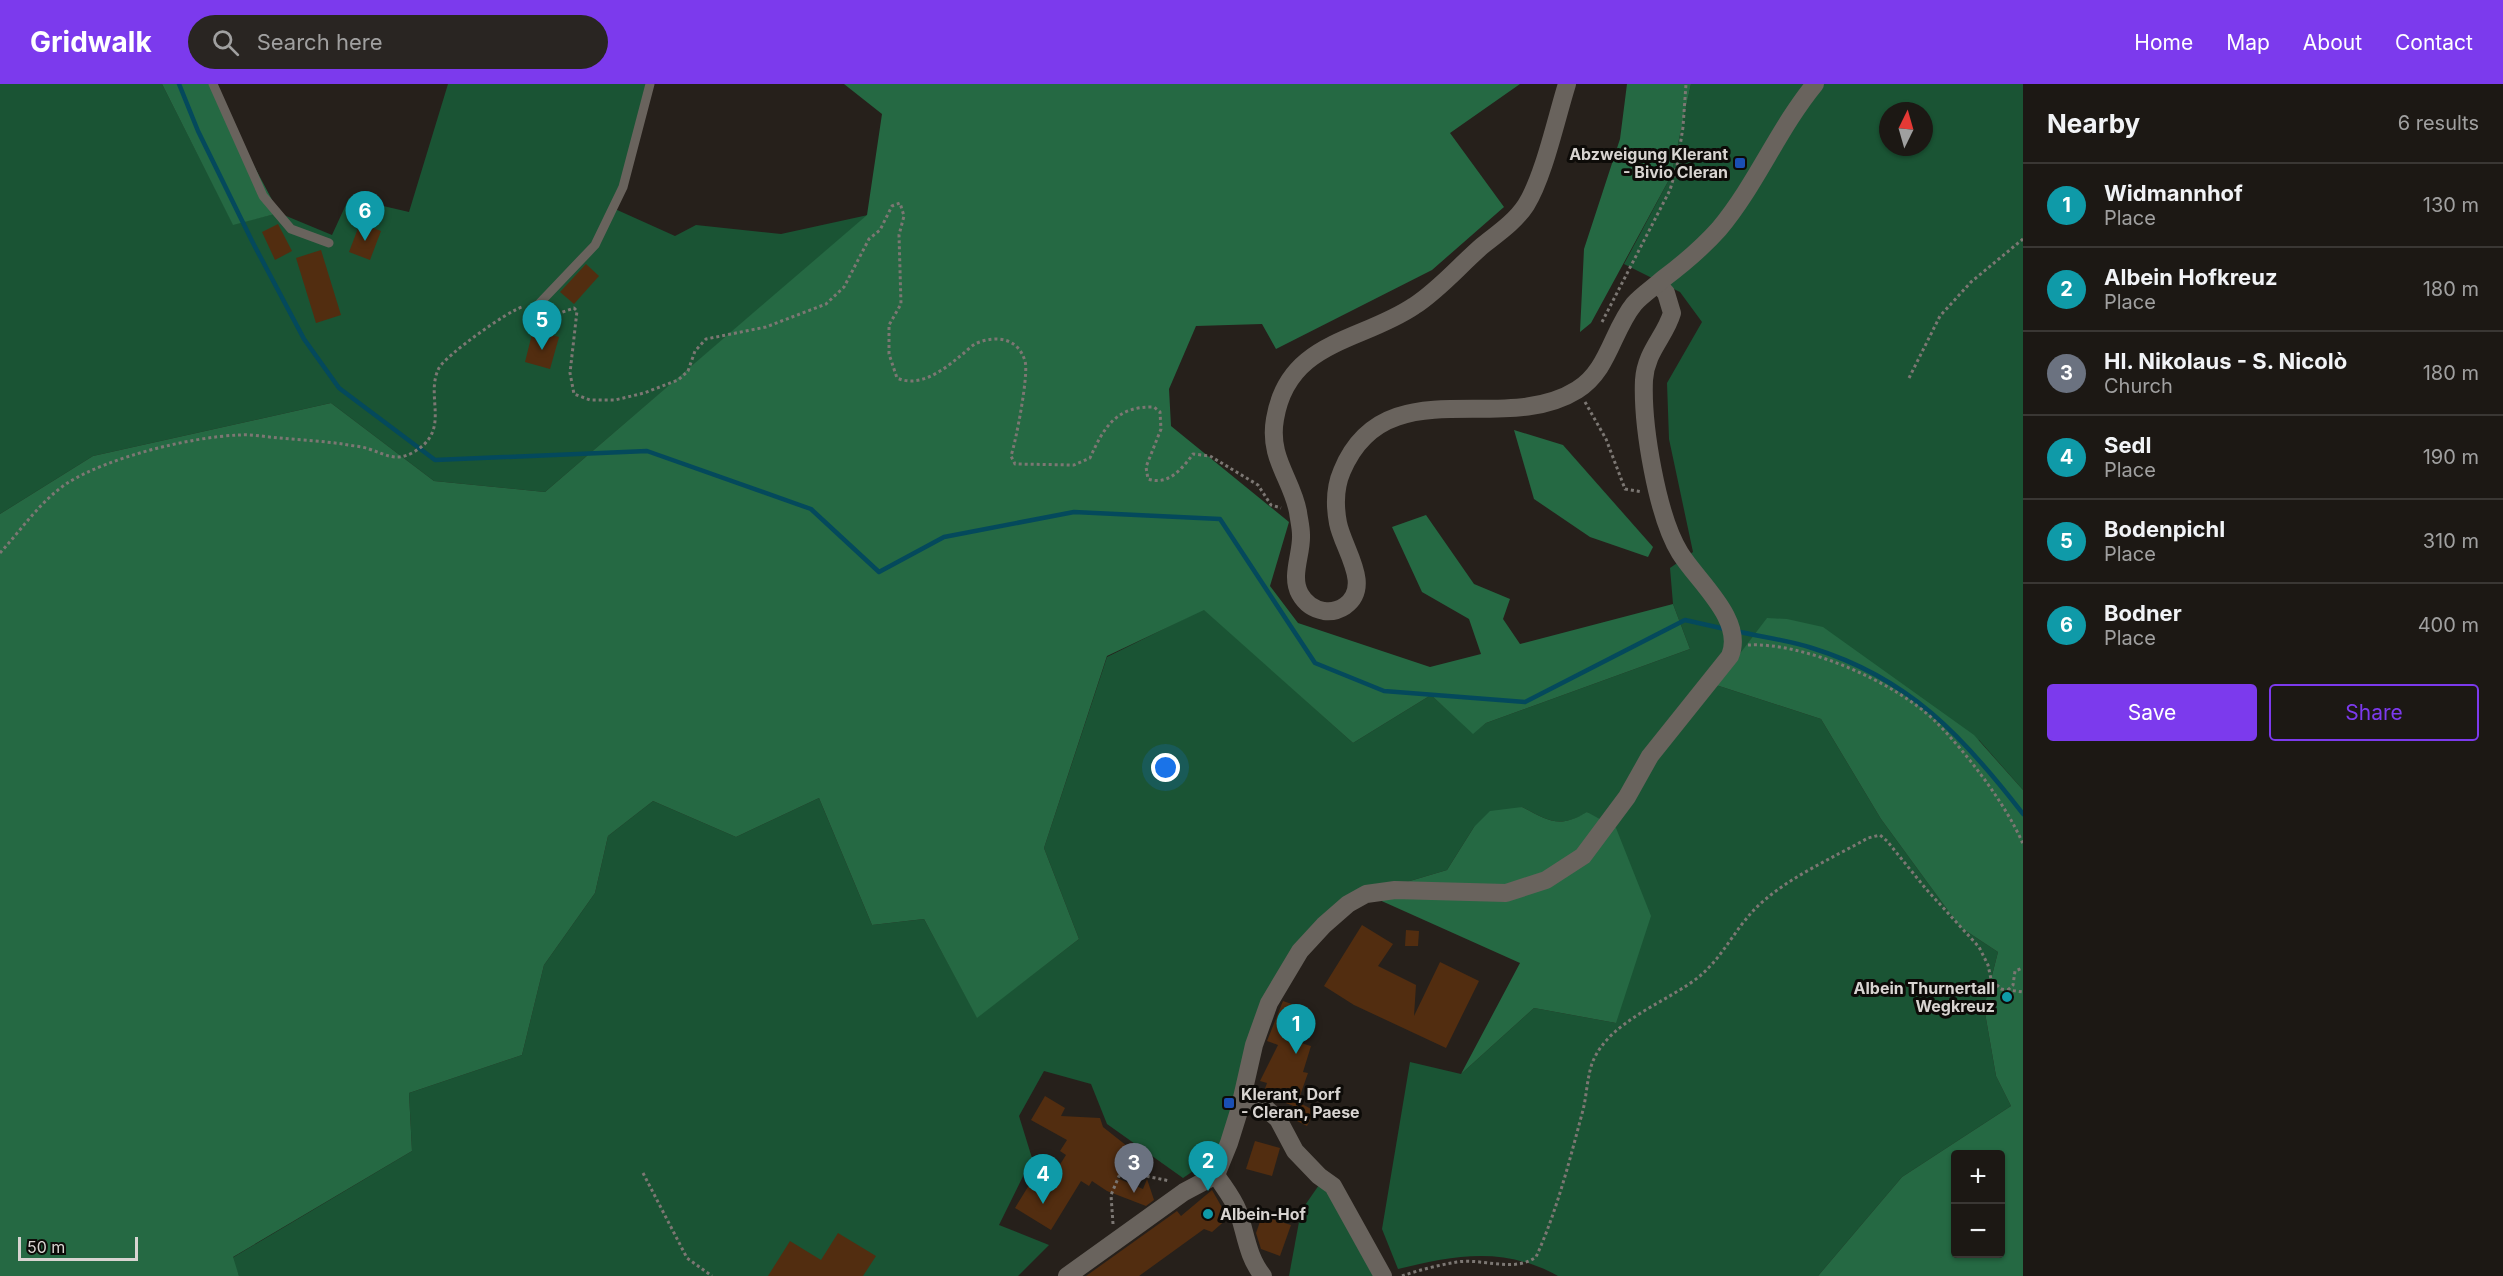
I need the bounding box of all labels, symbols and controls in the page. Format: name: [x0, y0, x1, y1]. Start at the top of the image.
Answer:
search box: [188, 15, 608, 69]
text: Gridwalk: [30, 25, 152, 59]
icon: search: [209, 26, 242, 59]
text: Search here: [257, 29, 382, 55]
text: Home: [2134, 30, 2193, 55]
text: Map: [2226, 30, 2270, 55]
text: About: [2303, 30, 2362, 55]
text: Contact: [2395, 30, 2473, 55]
north arrow: [1879, 102, 1933, 156]
text: Nearby: [2047, 108, 2140, 139]
text: 6 results: [2398, 111, 2479, 135]
place label: Abzweigung Klerant - Bivio Cleran: [1569, 144, 1728, 182]
marker: Abzweigung Klerant - Bivio Cleran: [1733, 156, 1747, 170]
text: Widmannhof: [2104, 180, 2243, 206]
pin: 6: [346, 192, 385, 241]
text: 1: [2062, 193, 2071, 217]
text: 130 m: [2423, 193, 2479, 217]
text: Place: [2104, 206, 2156, 230]
text: Albein Hofkreuz: [2104, 264, 2278, 290]
text: 2: [2060, 277, 2073, 301]
text: 180 m: [2423, 277, 2479, 301]
text: Place: [2104, 290, 2156, 314]
pin: 5: [522, 300, 562, 350]
text: Hl. Nikolaus - S. Nicolò: [2104, 348, 2347, 374]
text: 3: [2060, 361, 2073, 385]
text: 180 m: [2423, 361, 2479, 385]
text: Church: [2104, 374, 2173, 398]
text: Sedl: [2104, 432, 2151, 458]
text: 4: [2060, 445, 2073, 469]
text: 190 m: [2423, 445, 2479, 469]
text: Place: [2104, 458, 2156, 482]
text: Bodenpichl: [2104, 516, 2225, 542]
text: 5: [2060, 529, 2073, 553]
text: 310 m: [2423, 529, 2479, 553]
text: Place: [2104, 542, 2156, 566]
text: Bodner: [2104, 600, 2182, 626]
text: 6: [2060, 613, 2073, 637]
text: 400 m: [2418, 613, 2479, 637]
text: Place: [2104, 626, 2156, 650]
button: Save: [2047, 684, 2257, 741]
button: Share: [2269, 684, 2479, 741]
your location: [1151, 753, 1180, 782]
place label: Albein Thurnertall Wegkreuz: [1854, 978, 1995, 1016]
marker: Albein Thurnertall Wegkreuz: [2000, 990, 2014, 1004]
pin: 1: [1276, 1004, 1316, 1054]
place label: Klerant, Dorf - Cleran, Paese: [1241, 1084, 1360, 1122]
marker: Klerant, Dorf - Cleran, Paese: [1222, 1096, 1236, 1110]
pin: 2: [1188, 1142, 1228, 1191]
pin: 3: [1114, 1144, 1154, 1193]
map controls: [1951, 1150, 2005, 1258]
button: +: [1951, 1150, 2005, 1204]
pin: 4: [1024, 1154, 1062, 1204]
place label: Albein-Hof: [1220, 1204, 1306, 1224]
button: −: [1951, 1204, 2005, 1258]
marker: Albein-Hof: [1201, 1207, 1215, 1221]
scale bar: [18, 1234, 138, 1262]
text: 50 m: [27, 1237, 65, 1257]

